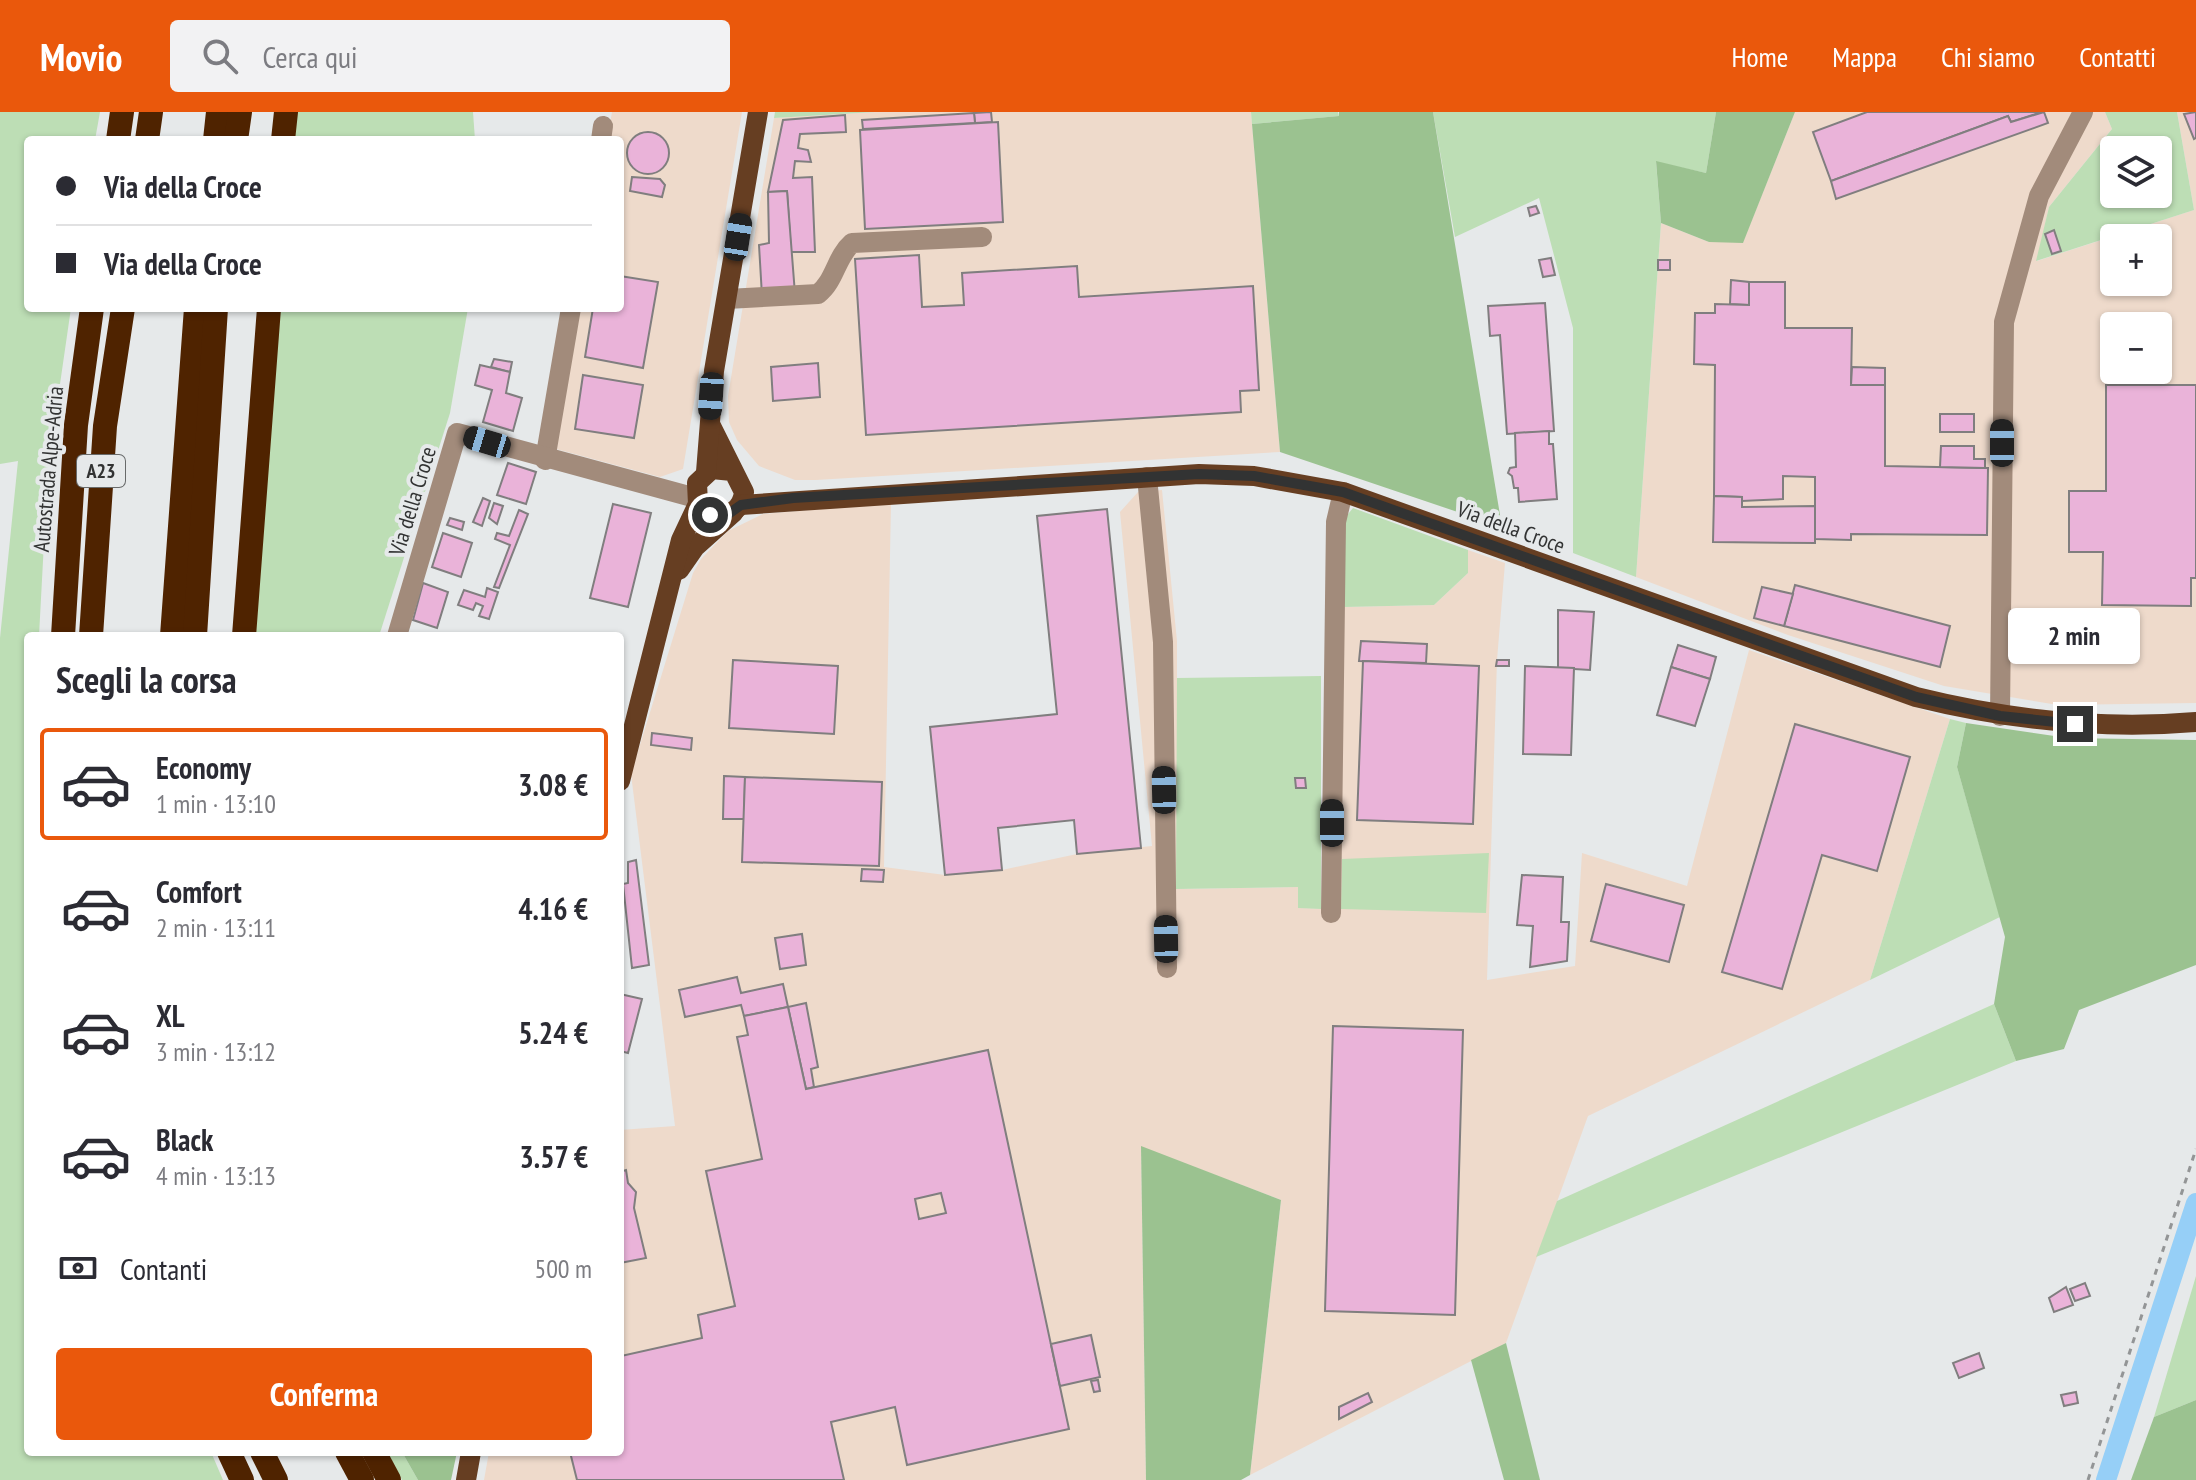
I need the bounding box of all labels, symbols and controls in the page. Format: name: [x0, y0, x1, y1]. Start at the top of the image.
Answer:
search box: [170, 20, 730, 92]
text: Movio: [40, 32, 122, 81]
icon: search: [198, 34, 242, 78]
text: Cerca qui: [262, 37, 357, 76]
text: Home: [1731, 38, 1788, 75]
text: Mappa: [1832, 38, 1897, 75]
text: Chi siamo: [1941, 38, 2035, 75]
text: Contatti: [2079, 38, 2156, 75]
map controls: [2100, 136, 2172, 384]
button: layers: [2100, 136, 2172, 208]
text: Via della Croce: [104, 167, 262, 206]
car: [722, 211, 754, 263]
button: +: [2100, 224, 2172, 296]
text: Via della Croce: [104, 244, 262, 283]
button: −: [2100, 312, 2172, 384]
car: [697, 371, 725, 421]
street label: Autostrada Alpe-Adria: [27, 385, 69, 553]
car: [1990, 419, 2014, 467]
car: [461, 424, 513, 460]
street label: Via della Croce: [382, 443, 442, 560]
road number: A23: [77, 455, 125, 487]
street label: Via della Croce: [1452, 494, 1569, 559]
route start: [692, 497, 728, 533]
callout: 2 min: [2009, 608, 2141, 664]
text: 2 min: [2048, 619, 2100, 652]
text: Scegli la corsa: [56, 656, 237, 703]
route end: [2057, 706, 2093, 742]
icon: car: [60, 748, 132, 820]
text: Economy: [156, 748, 251, 787]
text: 3.08 €: [518, 765, 588, 804]
car: [1152, 766, 1176, 814]
text: 1 min · 13:10: [156, 787, 276, 820]
car: [1320, 799, 1344, 847]
icon: car: [60, 872, 132, 944]
text: Comfort: [156, 872, 242, 911]
text: 4.16 €: [518, 889, 588, 928]
text: 2 min · 13:11: [156, 911, 276, 944]
car: [1154, 915, 1178, 963]
icon: car: [60, 996, 132, 1068]
text: XL: [156, 996, 185, 1035]
text: 5.24 €: [518, 1013, 588, 1052]
text: 3 min · 13:12: [156, 1035, 276, 1068]
icon: car: [60, 1120, 132, 1192]
text: Black: [156, 1120, 213, 1159]
text: 3.57 €: [519, 1137, 588, 1176]
text: 4 min · 13:13: [156, 1159, 276, 1192]
icon: cash: [56, 1246, 100, 1290]
text: Contanti: [120, 1249, 207, 1288]
text: 500 m: [534, 1252, 592, 1285]
button: Conferma: [56, 1348, 592, 1440]

